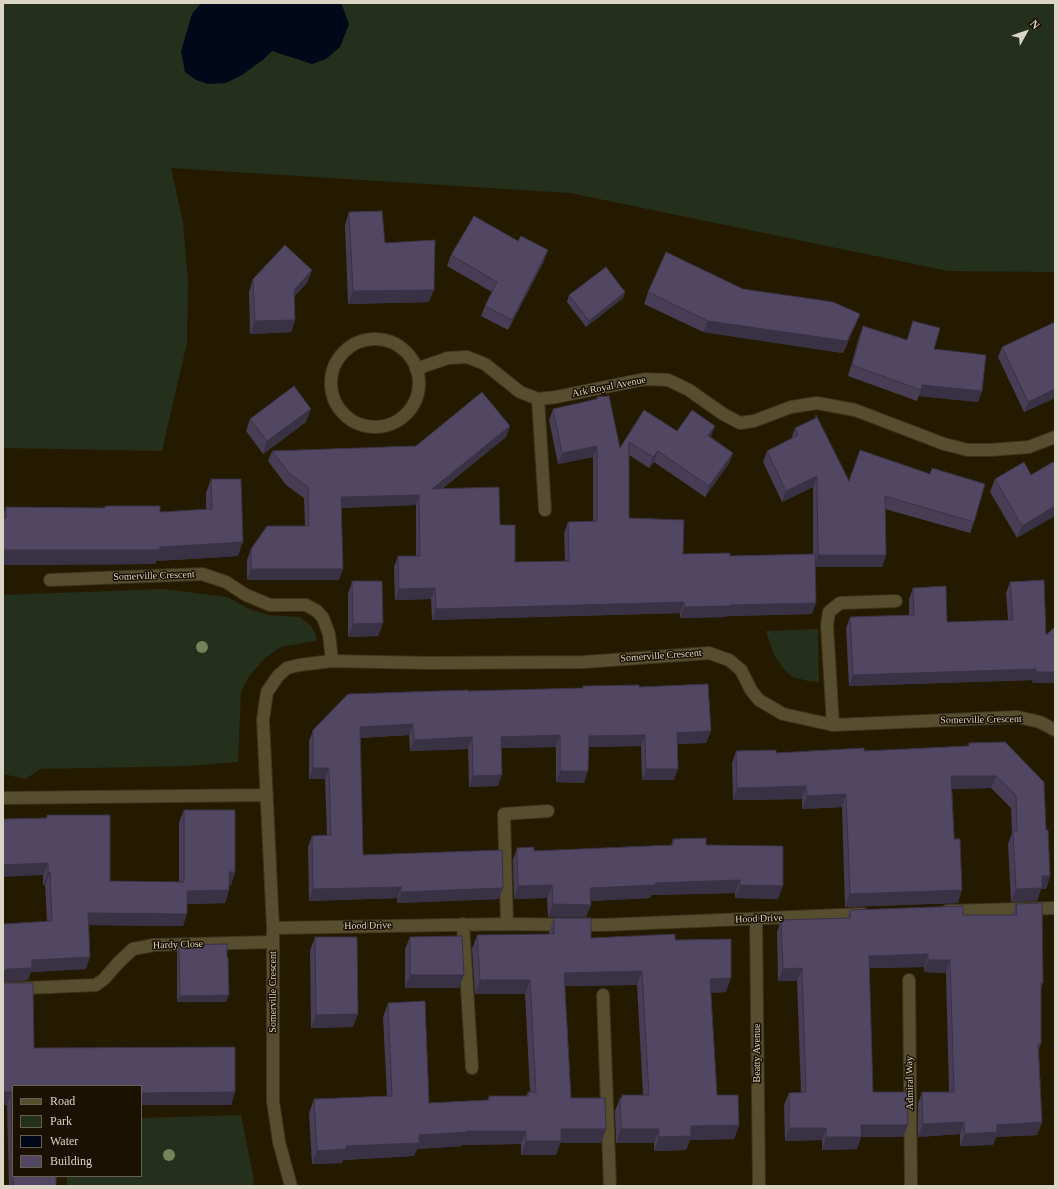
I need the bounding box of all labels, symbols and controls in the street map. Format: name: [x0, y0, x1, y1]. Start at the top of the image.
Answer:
north arrow: [1006, 12, 1046, 52]
text: N: [1028, 17, 1042, 31]
street label: Ark Royal Avenue: [571, 374, 647, 400]
street label: Somerville Crescent: [113, 569, 195, 583]
street label: Somerville Crescent: [620, 647, 702, 665]
street label: Somerville Crescent: [940, 713, 1022, 727]
street label: Hood Drive: [735, 912, 783, 926]
street label: Hood Drive: [344, 920, 392, 932]
street label: Hardy Close: [153, 938, 203, 952]
street label: Somerville Crescent: [267, 951, 279, 1033]
street label: Beatty Avenue: [751, 1024, 763, 1082]
street label: Admiral Way: [904, 1056, 916, 1110]
legend: [12, 1085, 142, 1177]
text: Road: [50, 1094, 75, 1108]
text: Park: [50, 1114, 72, 1128]
text: Water: [50, 1134, 78, 1148]
text: Building: [50, 1154, 92, 1168]

